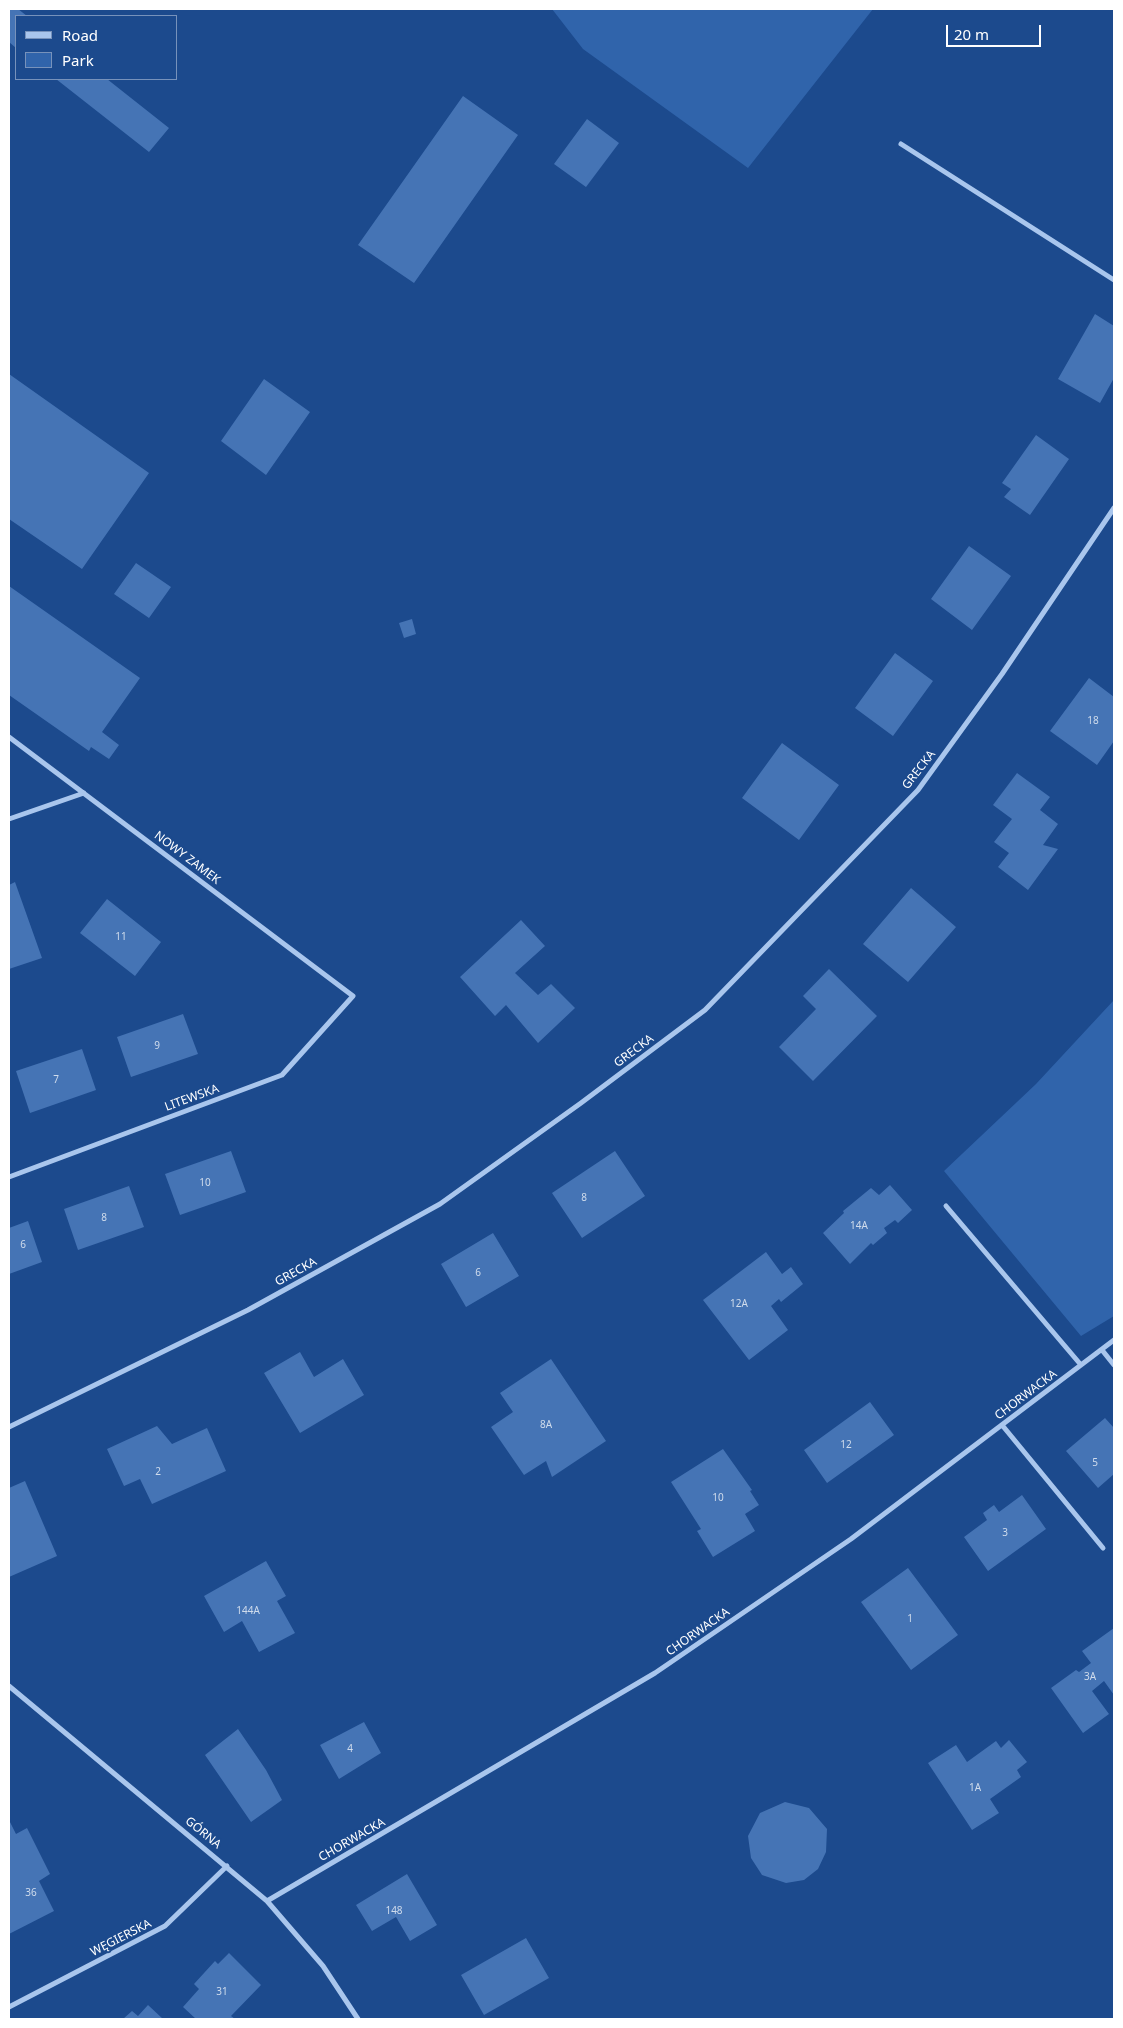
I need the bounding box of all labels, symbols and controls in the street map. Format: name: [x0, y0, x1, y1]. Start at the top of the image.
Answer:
legend: [15, 15, 178, 80]
scale bar: [948, 15, 1043, 47]
text: 20 m: [954, 24, 989, 44]
text: Road: [62, 25, 98, 45]
text: Park: [62, 50, 94, 70]
house number: 18: [1087, 715, 1099, 727]
street label: GRECKA: [899, 748, 939, 792]
street label: NOWY ZAMEK: [151, 828, 223, 888]
house number: 11: [115, 931, 127, 943]
street label: GRECKA: [611, 1032, 657, 1070]
house number: 9: [154, 1040, 160, 1052]
house number: 7: [53, 1074, 59, 1086]
street label: LITEWSKA: [163, 1082, 221, 1114]
house number: 10: [199, 1177, 211, 1189]
house number: 8: [581, 1192, 587, 1204]
house number: 8: [101, 1212, 107, 1224]
house number: 14A: [850, 1220, 868, 1232]
house number: 6: [20, 1239, 26, 1251]
street label: GRECKA: [273, 1255, 319, 1289]
house number: 6: [475, 1267, 481, 1279]
house number: 12A: [730, 1298, 748, 1310]
street label: CHORWACKA: [992, 1367, 1060, 1423]
house number: 8A: [540, 1419, 552, 1431]
house number: 12: [840, 1439, 852, 1451]
house number: 5: [1092, 1457, 1098, 1469]
house number: 2: [155, 1466, 161, 1478]
house number: 10: [712, 1492, 724, 1504]
house number: 3: [1002, 1527, 1008, 1539]
house number: 144A: [236, 1605, 260, 1617]
street label: CHORWACKA: [664, 1605, 732, 1659]
house number: 1: [907, 1613, 913, 1625]
house number: 3A: [1084, 1671, 1096, 1683]
house number: 4: [347, 1743, 353, 1755]
house number: 1A: [969, 1782, 981, 1794]
street label: GÓRNA: [182, 1814, 224, 1852]
street label: CHORWACKA: [316, 1815, 388, 1865]
house number: 36: [25, 1887, 37, 1899]
house number: 148: [385, 1905, 403, 1917]
street label: WĘGIERSKA: [88, 1916, 154, 1960]
house number: 31: [216, 1986, 228, 1998]

